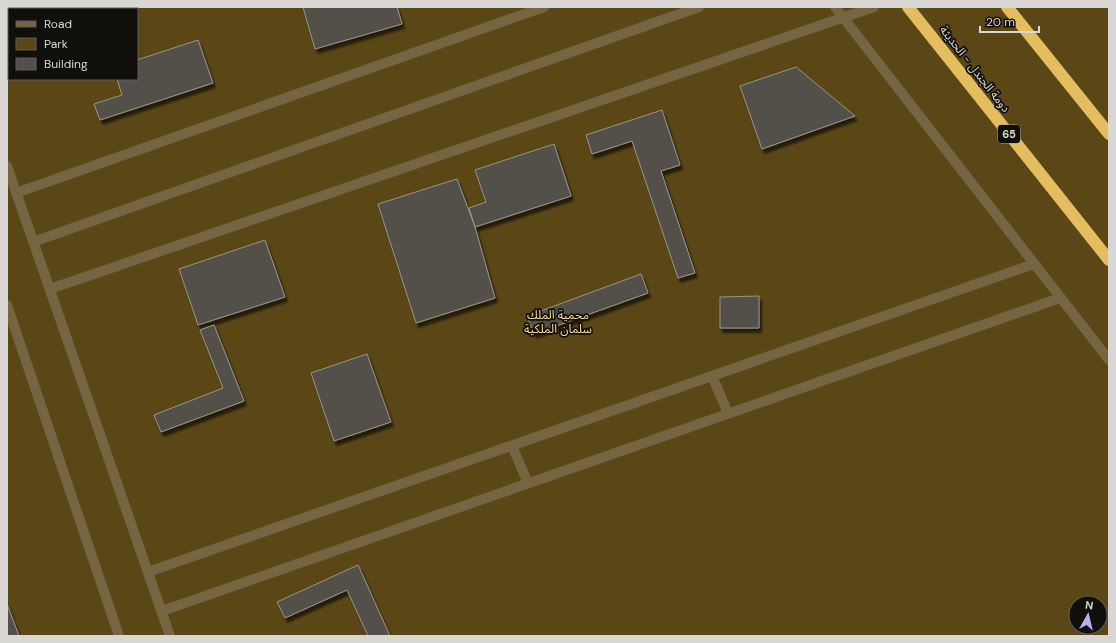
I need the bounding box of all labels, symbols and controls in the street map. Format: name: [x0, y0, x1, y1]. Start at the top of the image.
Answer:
legend: [8, 8, 138, 80]
scale bar: [980, 8, 1039, 34]
text: 20 m: [986, 14, 1015, 30]
text: Road: [44, 16, 72, 32]
street label: دومة الجندل - الحديثة: [936, 22, 1014, 116]
text: Park: [44, 36, 68, 52]
text: Building: [44, 56, 88, 72]
road number: 65: [998, 125, 1020, 143]
park label: محمية الملك سلمان الملكية: [524, 307, 592, 337]
north arrow: [1068, 595, 1108, 635]
text: N: [1084, 598, 1094, 613]

